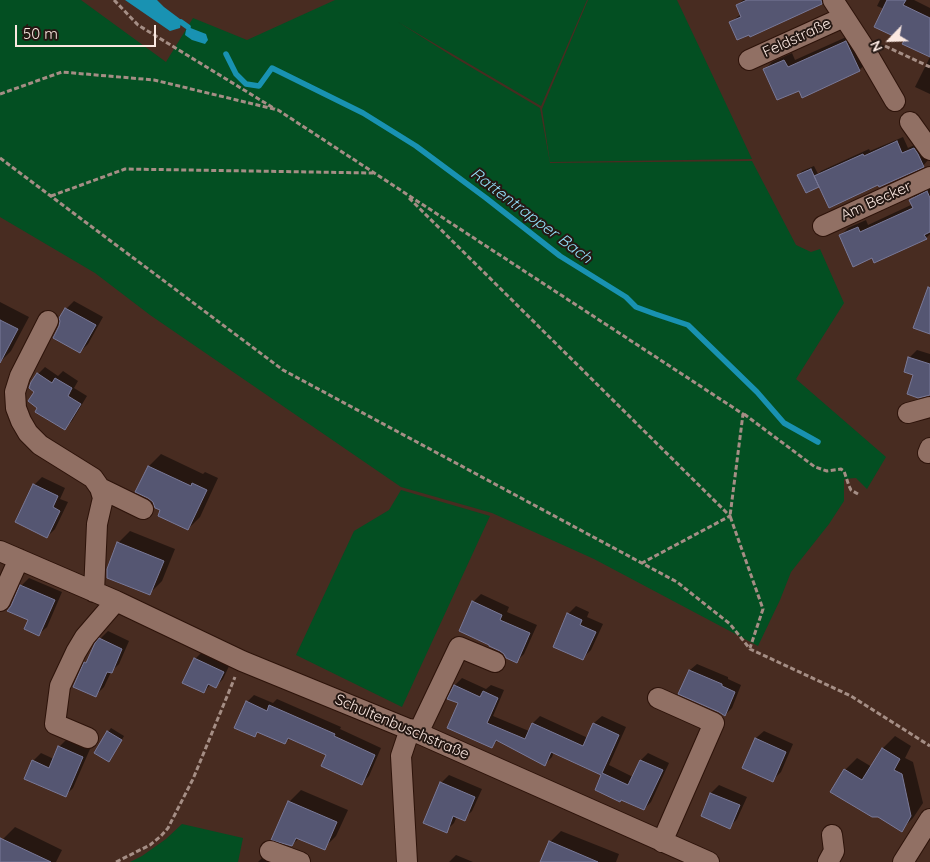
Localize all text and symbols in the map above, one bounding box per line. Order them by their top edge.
street label: Feldstraße [760,14,834,62]
scale bar [18,15,159,47]
north arrow [865,15,915,65]
text: 50 m [23,24,58,43]
text: N [866,38,887,54]
water label: Rattentrapper Bach [466,164,596,268]
street label: Am Becker [838,177,914,225]
street label: Schultenbuschstraße [332,691,472,763]

